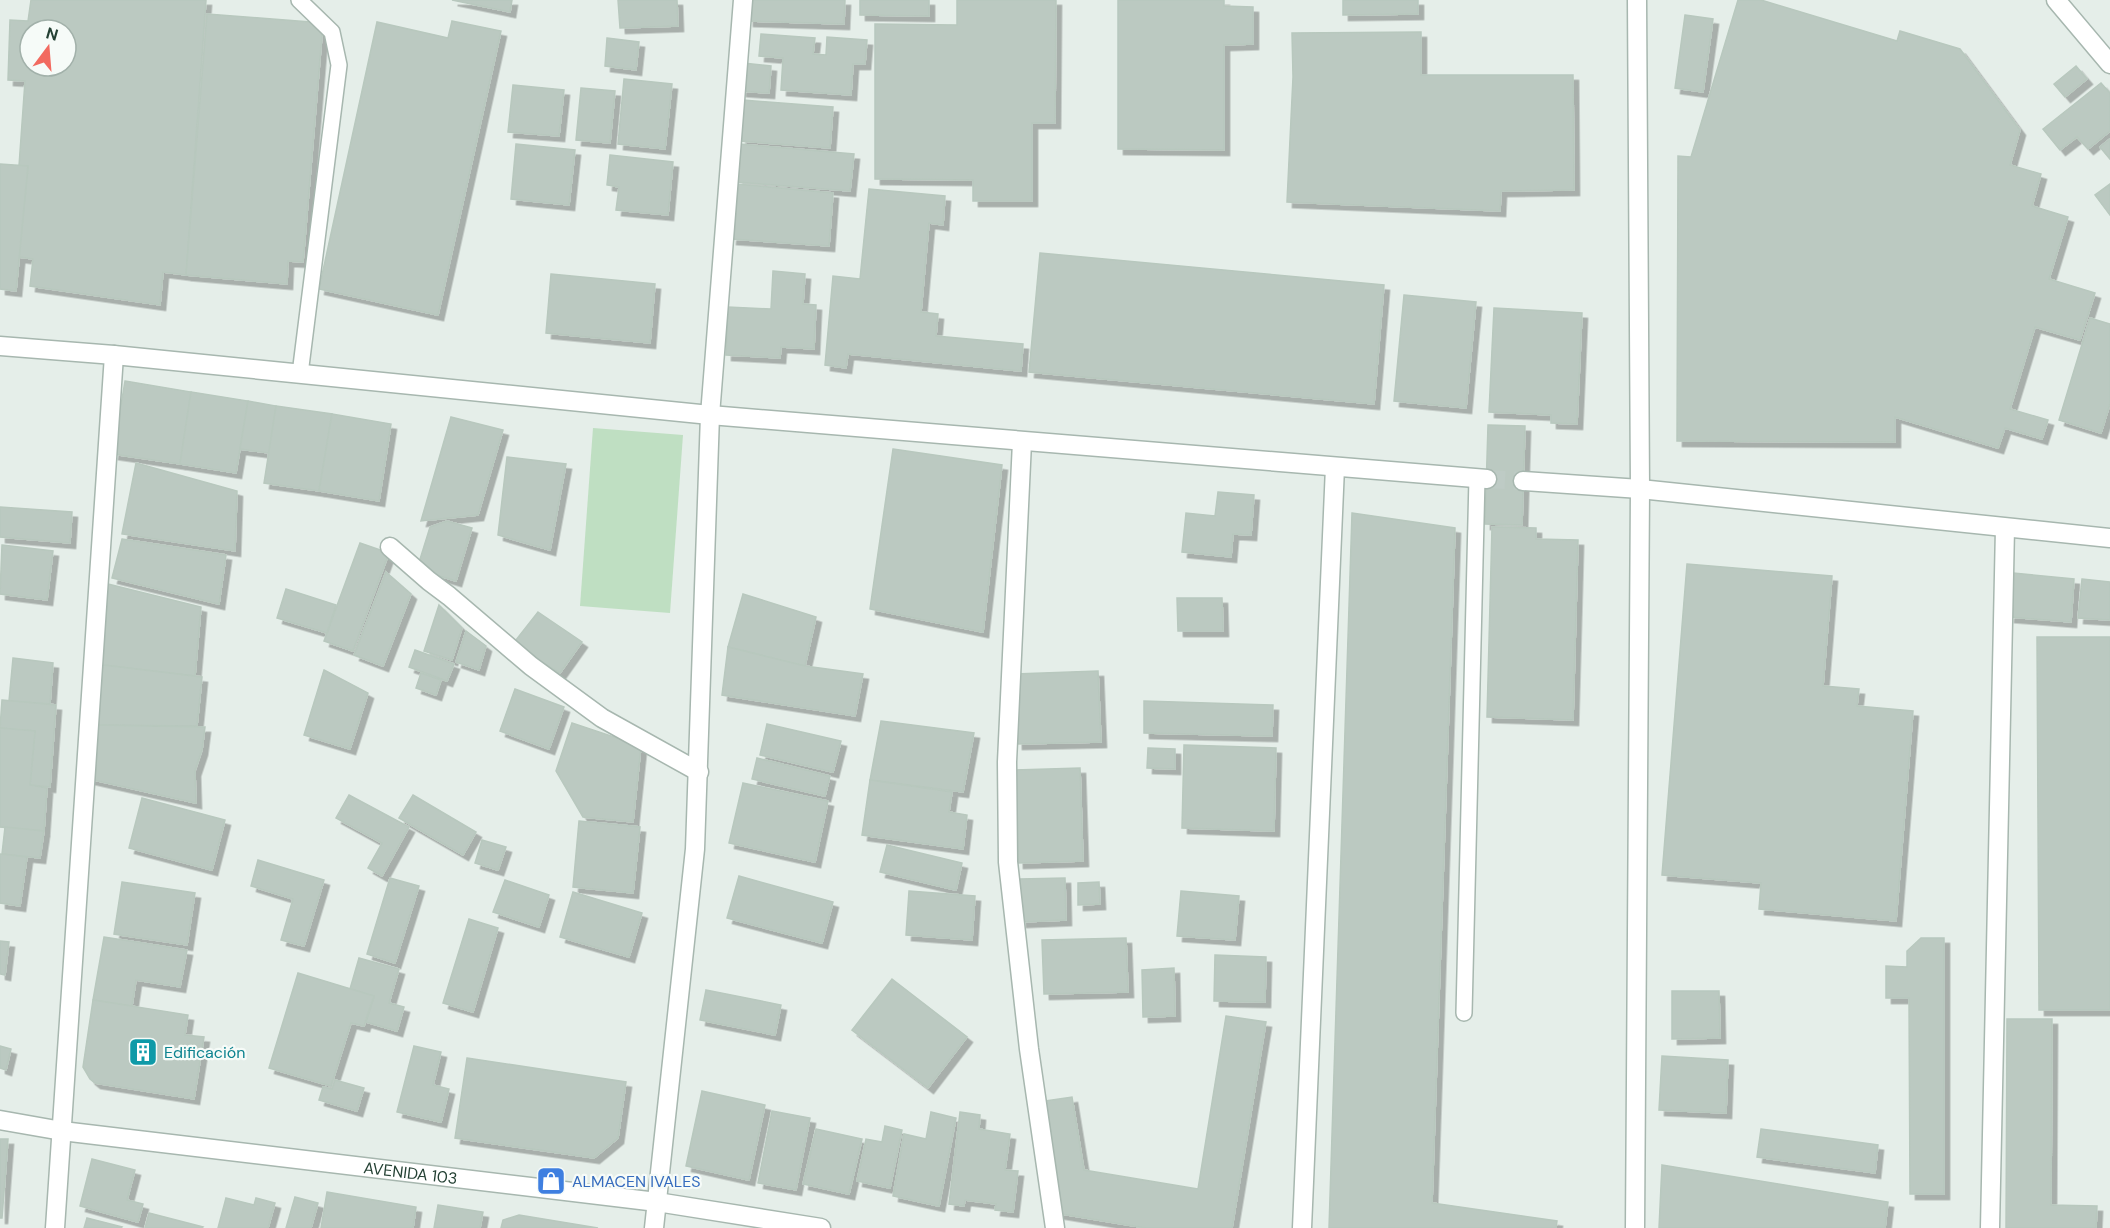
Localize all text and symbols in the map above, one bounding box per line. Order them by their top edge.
north arrow [18,18,78,78]
text: N [43,22,61,46]
building icon: Edificación [127,1036,159,1068]
place label: Edificación [164,1042,245,1063]
street label: AVENIDA 103 [363,1157,459,1189]
shop icon: ALMACEN IVALES [535,1165,567,1197]
place label: ALMACEN IVALES [572,1171,701,1192]

